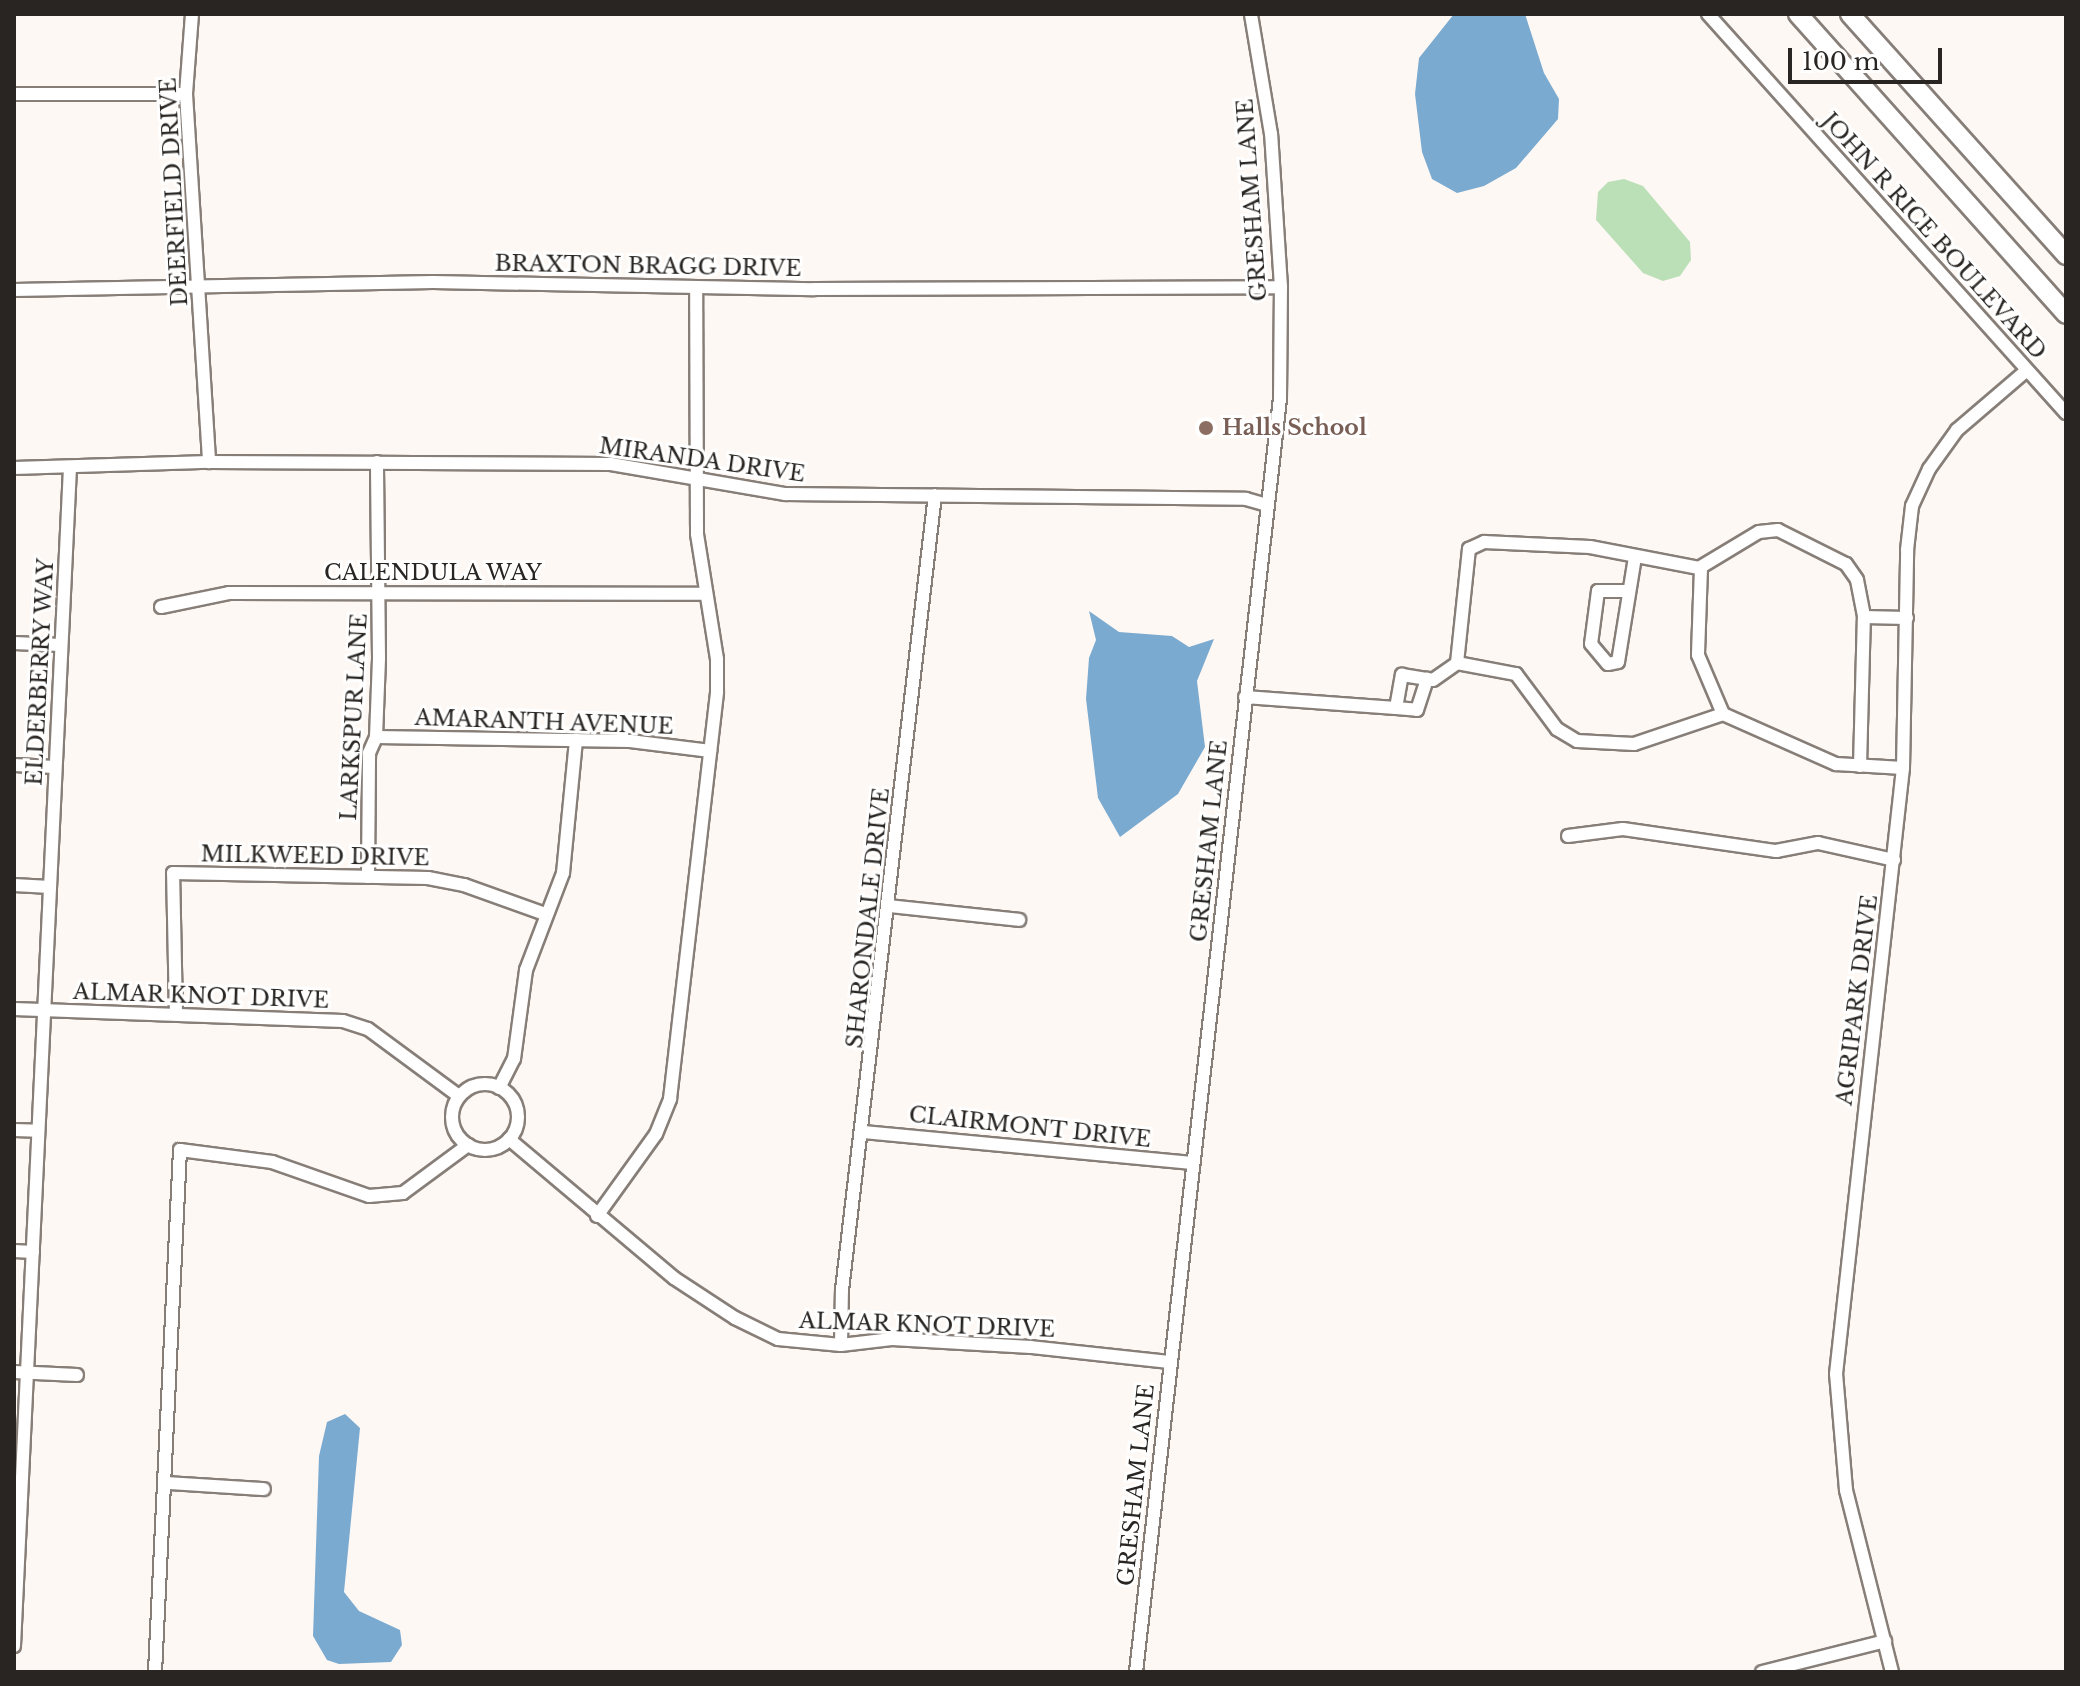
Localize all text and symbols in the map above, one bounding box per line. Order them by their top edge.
scale bar [1792,32,1946,82]
text: 100 m [1802,47,1880,76]
street label: DEERFIELD DRIVE [155,77,193,307]
street label: GRESHAM LANE [1232,98,1272,302]
street label: JOHN R RICE BOULEVARD [1816,107,2052,365]
street label: BRAXTON BRAGG DRIVE [494,250,802,282]
place label: Halls School [1222,415,1367,441]
marker: Halls School [1197,419,1215,437]
street label: MIRANDA DRIVE [597,432,807,488]
street label: ELDERBERRY WAY [21,557,59,787]
street label: CALENDULA WAY [323,560,543,586]
street label: LARKSPUR LANE [335,612,373,822]
street label: AMARANTH AVENUE [414,704,674,740]
street label: GRESHAM LANE [1185,739,1233,943]
street label: SHARONDALE DRIVE [841,786,895,1050]
street label: MILKWEED DRIVE [200,841,430,871]
street label: AGRIPARK DRIVE [1831,893,1883,1107]
street label: ALMAR KNOT DRIVE [72,978,330,1014]
street label: CLAIRMONT DRIVE [907,1101,1153,1153]
street label: ALMAR KNOT DRIVE [798,1307,1056,1343]
street label: GRESHAM LANE [1112,1383,1160,1587]

